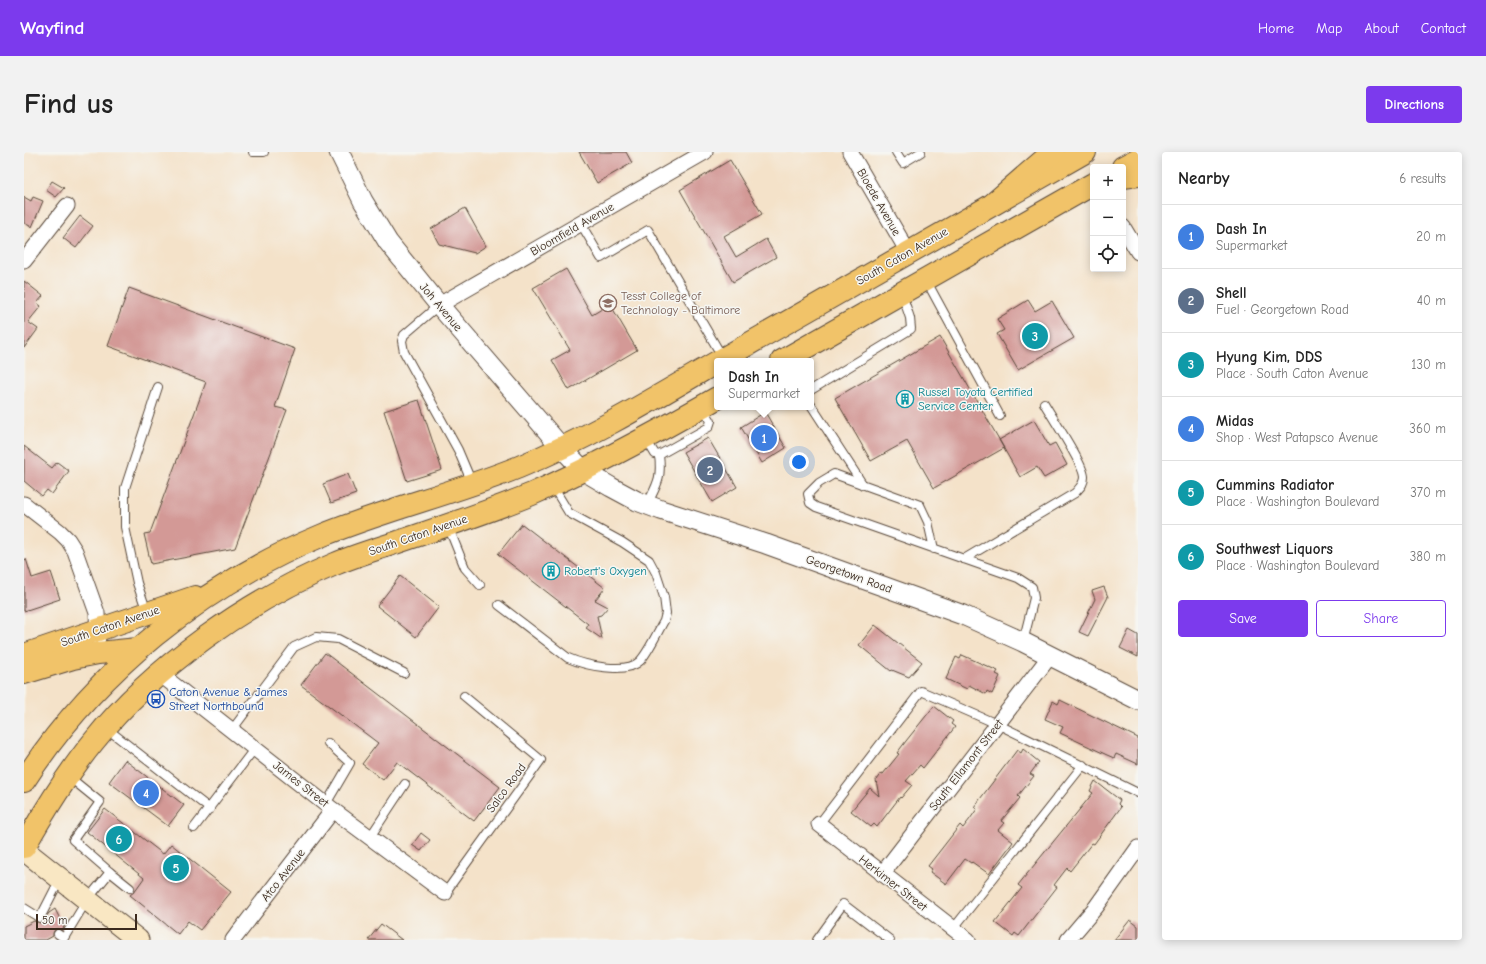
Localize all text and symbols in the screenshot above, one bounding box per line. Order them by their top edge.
text: Wayfind [20,17,84,39]
text: Home [1258,20,1294,37]
text: Map [1316,20,1342,37]
text: About [1364,20,1399,37]
text: Contact [1421,20,1466,37]
button: Directions [1366,86,1462,123]
text: Find us [24,88,113,120]
map controls [1090,164,1126,272]
button: + [1090,164,1126,200]
street label: Bloede Avenue [854,166,904,238]
text: Nearby [1178,169,1229,188]
text: 6 results [1399,171,1446,186]
street label: Bloomfield Avenue [528,199,616,259]
button: − [1090,200,1126,236]
text: Dash In [1216,220,1267,238]
street label: South Caton Avenue [854,224,950,288]
text: 1 [1188,229,1194,244]
text: 20 m [1416,229,1446,244]
button: locate [1090,236,1126,272]
text: Supermarket [1216,238,1287,253]
street label: Joh Avenue [417,280,465,334]
text: Shell [1216,284,1247,302]
place label: Tesst College of Technology - Baltimore [621,289,740,317]
school or university icon: Tesst College of Technology - Baltimore [598,293,618,313]
text: 2 [1188,293,1194,308]
text: 40 m [1417,293,1446,308]
text: Fuel · Georgetown Road [1216,302,1349,317]
pin: 3 [1022,321,1048,351]
text: Hyung Kim, DDS [1216,348,1322,366]
text: 3 [1188,357,1194,372]
text: 130 m [1411,357,1446,372]
popup [714,358,814,410]
text: Place · South Caton Avenue [1216,366,1368,381]
text: Dash In [728,368,779,386]
place label: Russel Toyota Certified Service Center [918,385,1033,413]
text: Supermarket [728,386,800,401]
building icon: Russel Toyota Certified Service Center [895,389,915,409]
text: Midas [1216,412,1254,430]
text: 4 [1188,421,1194,436]
text: 360 m [1409,421,1446,436]
pin: 1 [751,423,777,453]
text: Shop · West Patapsco Avenue [1216,430,1378,445]
your location [789,452,809,472]
pin: 2 [697,455,723,485]
text: Cummins Radiator [1216,476,1334,494]
text: 5 [1188,485,1194,500]
text: 370 m [1410,485,1446,500]
text: Place · Washington Boulevard [1216,494,1379,509]
street label: South Caton Avenue [367,512,469,558]
text: Southwest Liquors [1216,540,1333,558]
text: 6 [1188,549,1194,564]
text: 380 m [1410,549,1446,564]
street label: Georgetown Road [804,552,894,596]
text: Place · Washington Boulevard [1216,558,1379,573]
building icon: Robert's Oxygen [541,561,561,581]
place label: Robert's Oxygen [564,564,647,578]
button: Save [1178,600,1308,637]
button: Share [1316,600,1446,637]
street label: South Caton Avenue [59,603,161,649]
place label: Caton Avenue & James Street Northbound [169,685,288,713]
bus stop icon: Caton Avenue & James Street Northbound [146,689,166,709]
street label: South Ellamont Street [926,716,1006,813]
street label: James Street [270,758,332,810]
street label: Salco Road [483,761,529,815]
pin: 4 [133,778,159,808]
pin: 6 [106,824,132,854]
street label: Atco Avenue [258,846,308,904]
street label: Herkimer Street [856,852,930,914]
pin: 5 [163,853,189,883]
scale bar [36,912,137,931]
text: 50 m [42,914,67,927]

